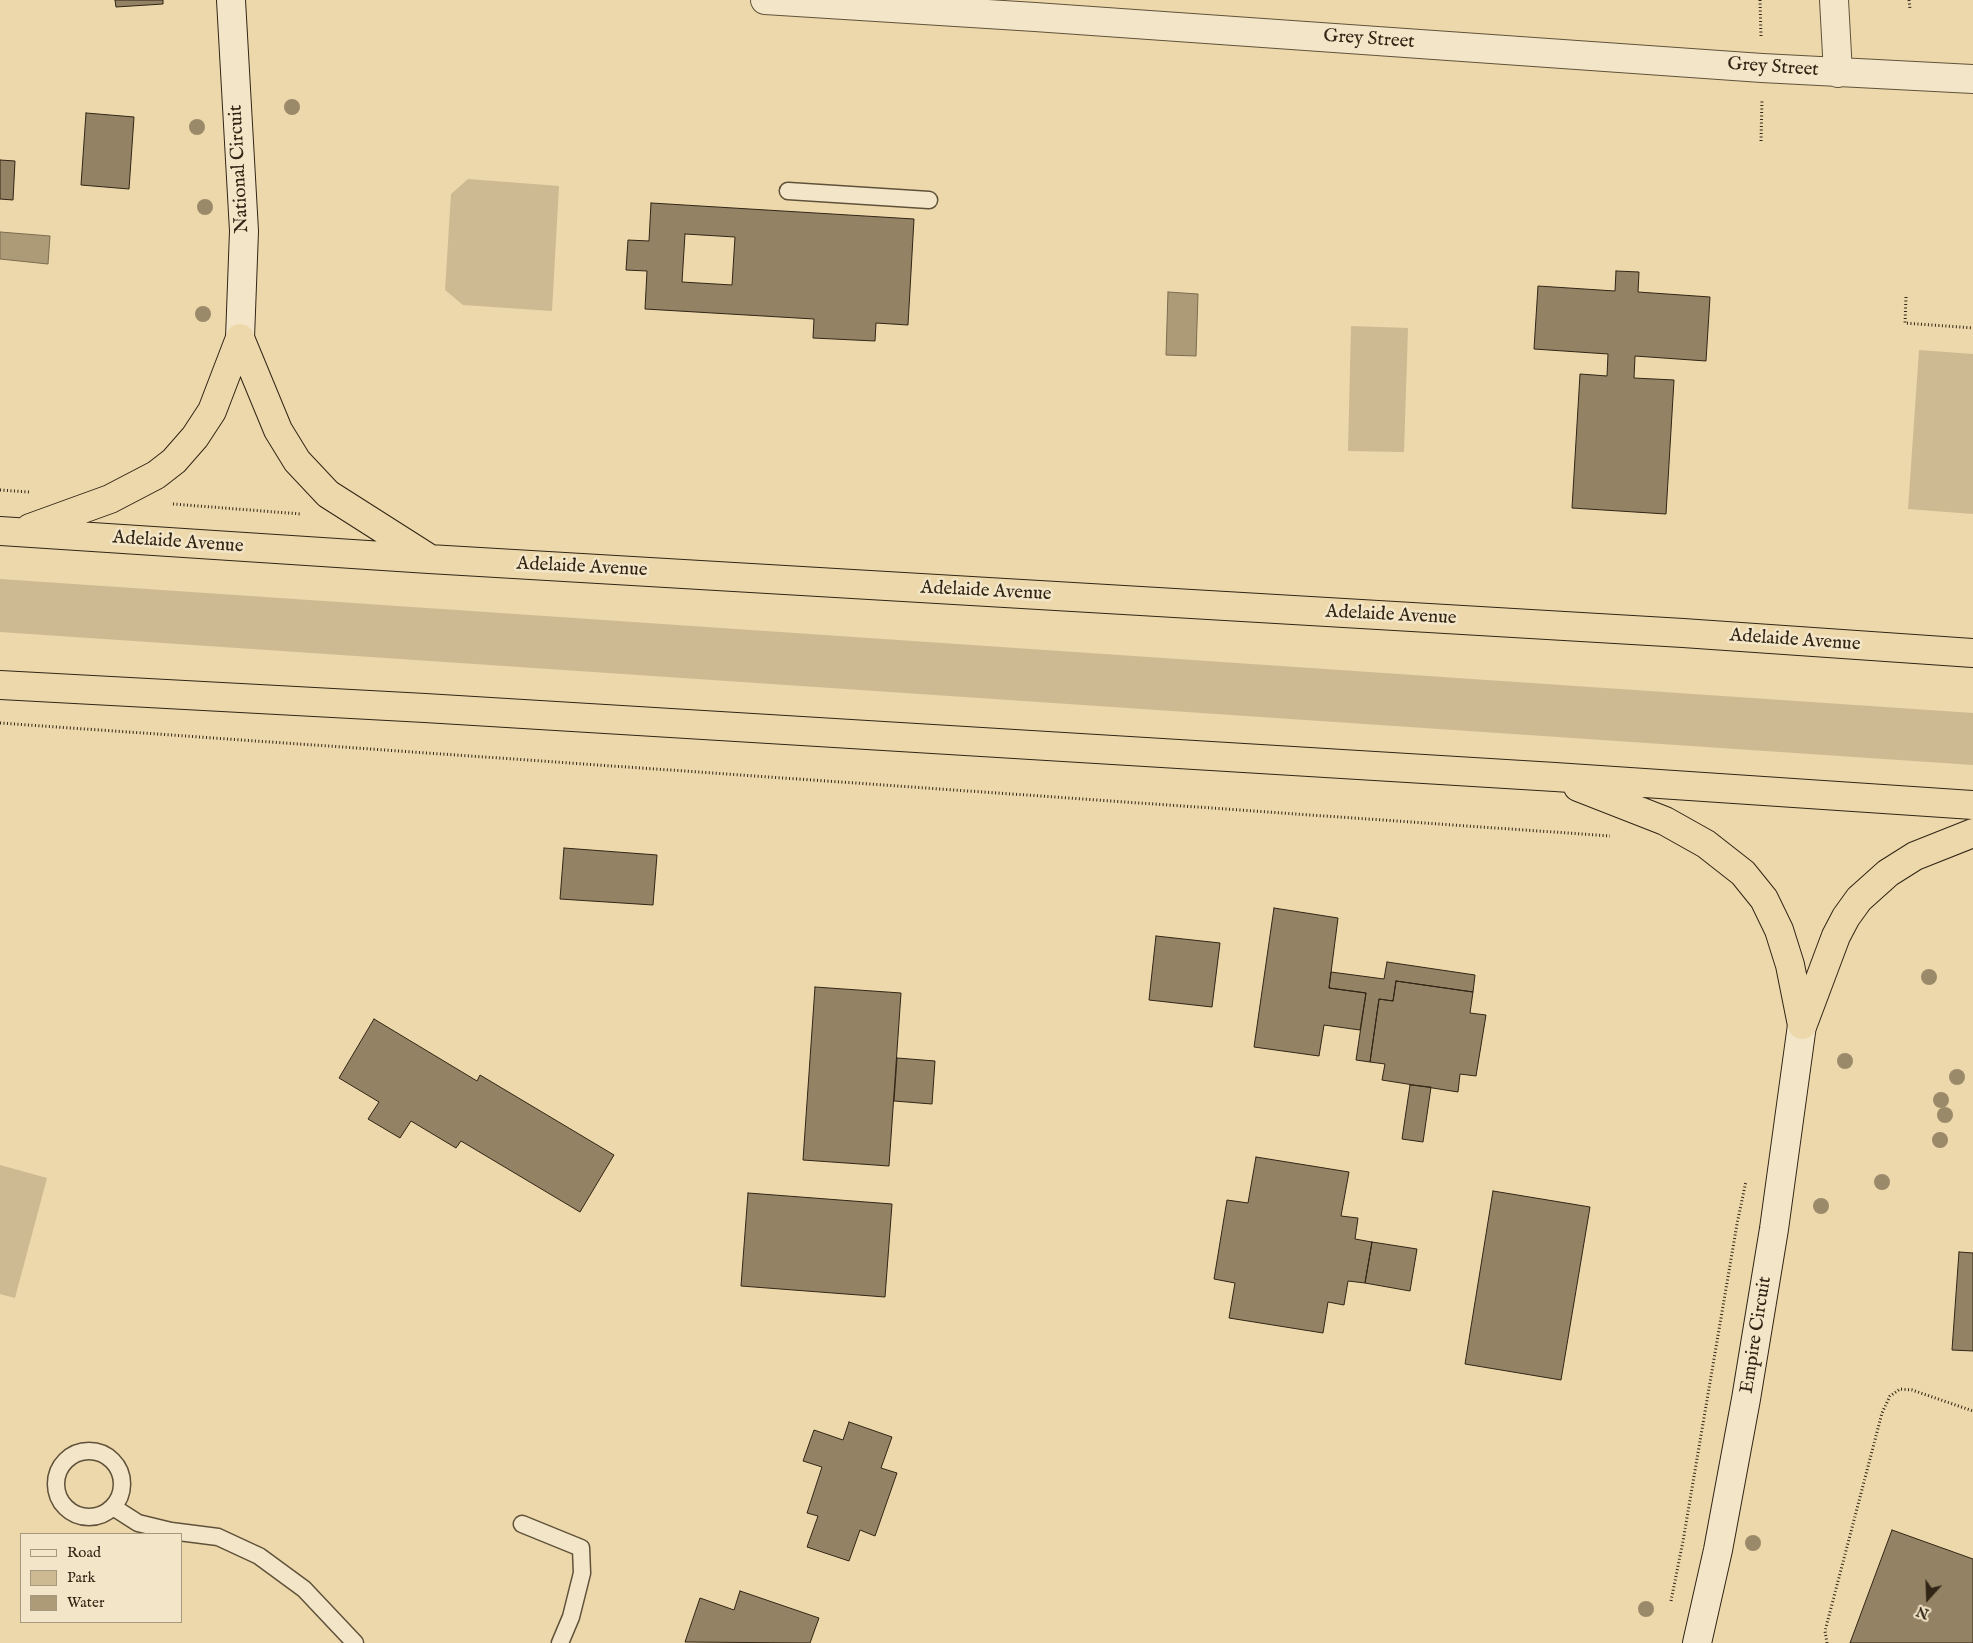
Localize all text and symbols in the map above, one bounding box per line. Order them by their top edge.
street label: Grey Street [1323,25,1415,55]
street label: Grey Street [1727,53,1819,83]
street label: National Circuit [225,104,255,234]
street label: Adelaide Avenue [112,527,244,559]
street label: Adelaide Avenue [516,553,648,583]
street label: Adelaide Avenue [920,577,1052,607]
street label: Adelaide Avenue [1325,601,1457,631]
street label: Adelaide Avenue [1729,625,1861,657]
street label: Empire Circuit [1737,1275,1777,1395]
legend [20,1533,182,1623]
text: Road [67,1543,101,1562]
text: Park [67,1568,96,1587]
north arrow [1903,1573,1953,1623]
text: Water [67,1593,104,1612]
text: N [1914,1602,1932,1623]

